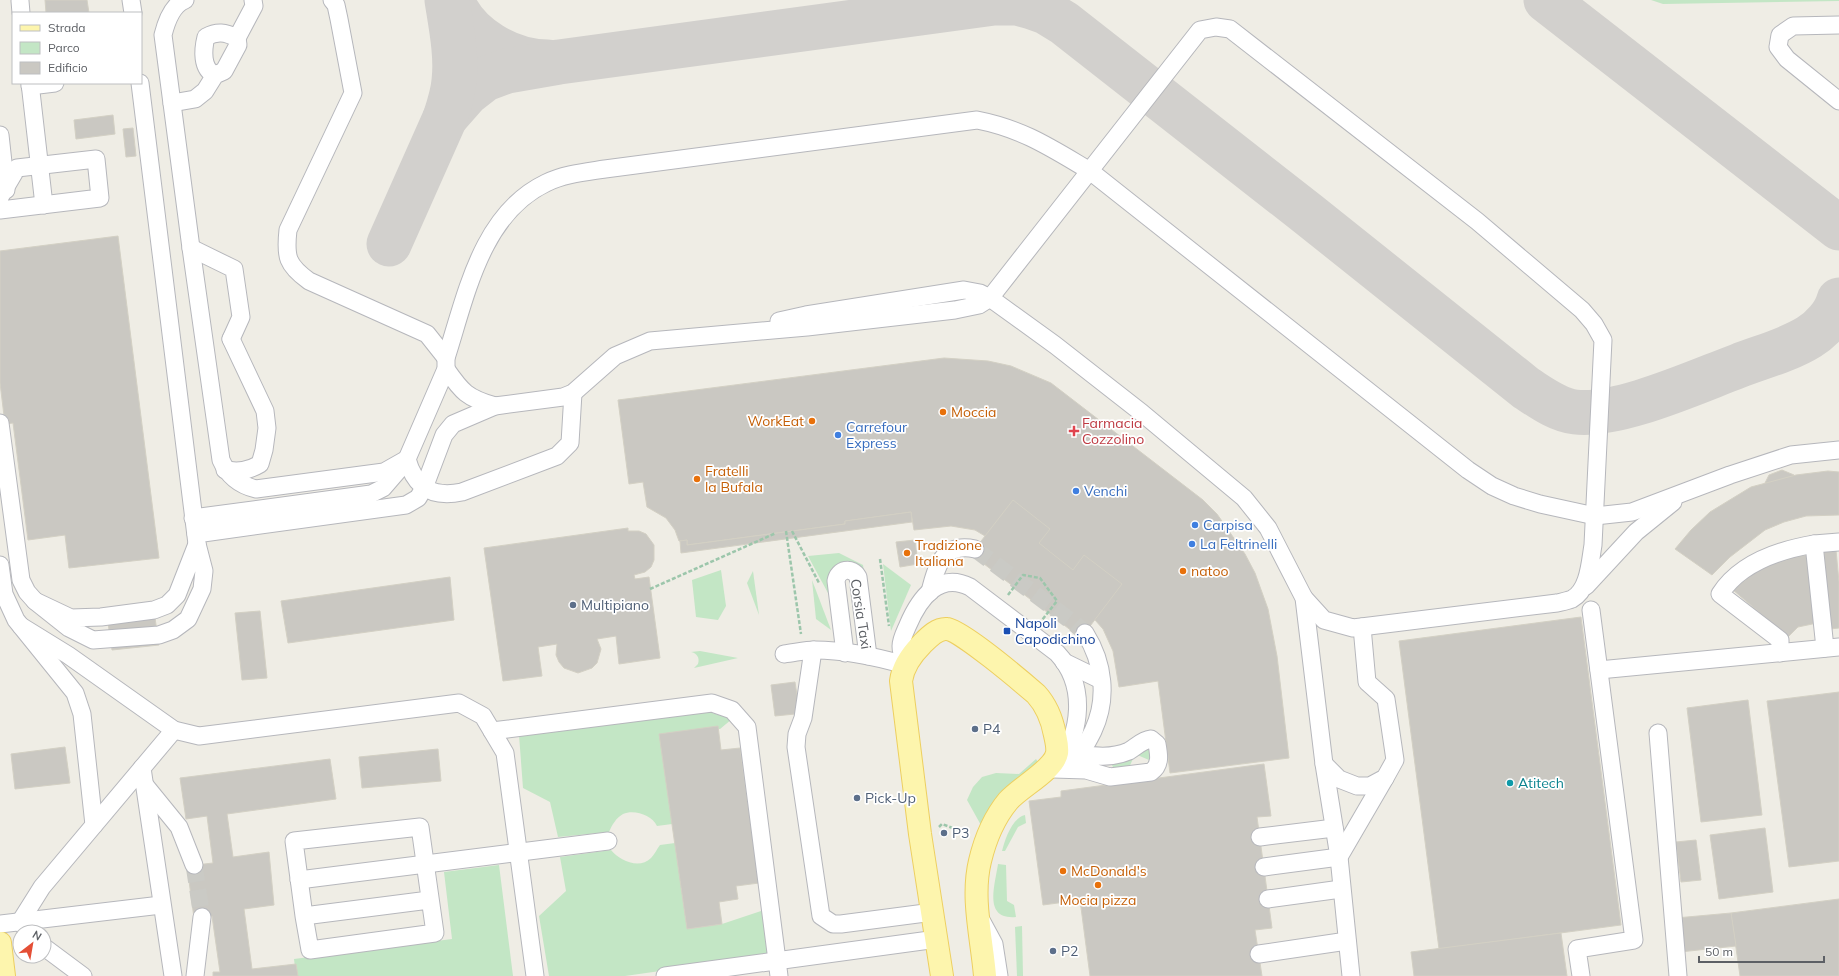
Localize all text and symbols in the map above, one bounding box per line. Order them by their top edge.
legend [12,12,142,84]
text: Strada [48,20,86,35]
text: Parco [48,40,80,55]
text: Edificio [48,60,88,75]
place label: Moccia [951,403,996,421]
marker: Moccia [938,407,948,417]
place label: WorkEat [748,412,804,430]
place label: Farmacia Cozzolino [1082,414,1144,448]
marker: WorkEat [807,416,817,426]
place label: Carrefour Express [846,418,908,452]
marker: Farmacia Cozzolino [1069,426,1079,436]
marker: Carrefour Express [833,430,843,440]
place label: Fratelli la Bufala [705,462,763,496]
marker: Fratelli la Bufala [692,474,702,484]
place label: Venchi [1084,482,1127,500]
marker: Venchi [1071,486,1081,496]
place label: Carpisa [1203,516,1253,534]
marker: Carpisa [1190,520,1200,530]
place label: La Feltrinelli [1200,535,1277,553]
place label: Tradizione Italiana [915,536,982,570]
marker: La Feltrinelli [1187,539,1197,549]
marker: Tradizione Italiana [902,548,912,558]
place label: natoo [1191,562,1228,580]
marker: natoo [1178,566,1188,576]
street label: Corsia Taxi [847,578,875,650]
place label: Multipiano [581,596,649,614]
marker: Multipiano [568,600,578,610]
place label: Napoli Capodichino [1015,614,1096,648]
marker: Napoli Capodichino [1002,626,1012,636]
place label: P4 [983,720,1001,738]
marker: P4 [970,724,980,734]
place label: Atitech [1518,774,1564,792]
marker: Atitech [1505,778,1515,788]
place label: Pick-Up [865,789,916,807]
marker: Pick-Up [852,793,862,803]
place label: P3 [952,824,970,842]
marker: P3 [939,828,949,838]
place label: McDonald's [1071,862,1147,880]
marker: McDonald's [1058,866,1068,876]
marker: Mocia pizza [1093,880,1103,890]
place label: Mocia pizza [1060,891,1136,909]
north arrow [12,924,52,964]
text: N [30,927,44,944]
scale bar [1699,938,1824,964]
place label: P2 [1061,942,1079,960]
text: 50 m [1705,944,1733,959]
marker: P2 [1048,946,1058,956]

